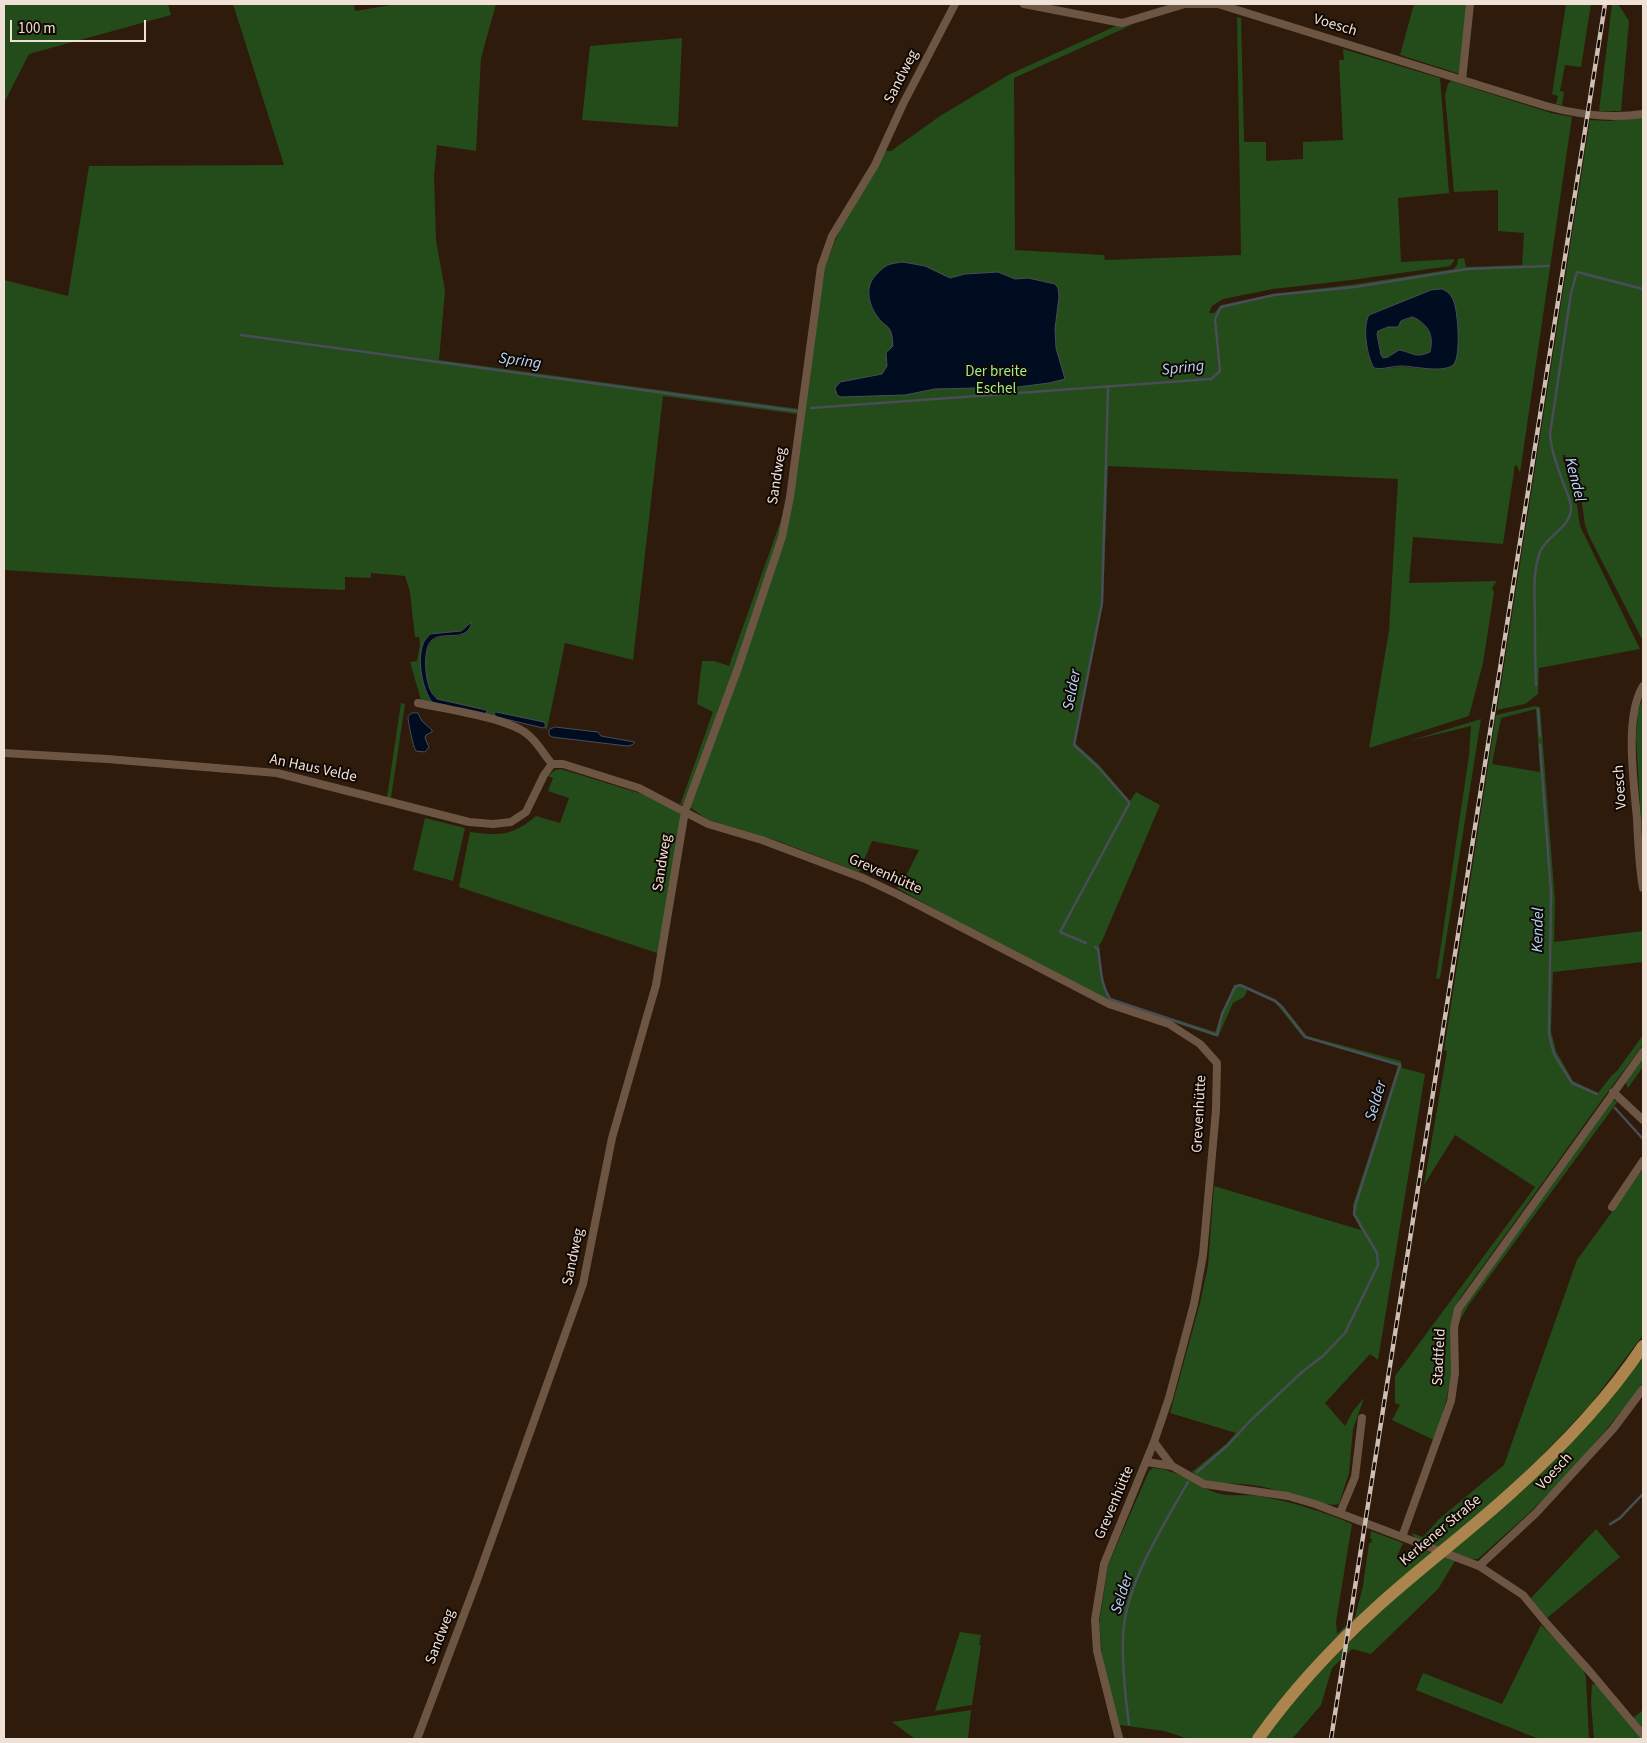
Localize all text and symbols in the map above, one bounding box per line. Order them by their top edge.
scale bar [12,10,149,42]
street label: Voesch [1311,11,1359,41]
text: 100 m [18,18,56,39]
street label: Sandweg [881,47,923,107]
water label: Spring [497,350,543,374]
water label: Spring [1161,357,1205,381]
park label: Der breite Eschel [965,364,1027,399]
street label: Sandweg [765,446,791,506]
water label: Kendel [1559,456,1589,504]
water label: Selder [1060,668,1086,712]
street label: An Haus Velde [268,751,358,787]
street label: Voesch [1610,764,1632,810]
street label: Sandweg [650,833,676,893]
street label: Grevenhütte [846,851,924,899]
water label: Kendel [1529,907,1549,953]
street label: Grevenhütte [1189,1075,1211,1153]
water label: Selder [1362,1078,1392,1124]
street label: Sandweg [559,1227,589,1287]
street label: Stadtfeld [1430,1328,1450,1386]
street label: Voesch [1533,1450,1577,1494]
street label: Grevenhütte [1092,1464,1138,1542]
street label: Kerkener Straße [1397,1492,1485,1570]
water label: Selder [1107,1571,1139,1617]
street label: Sandweg [422,1607,460,1667]

